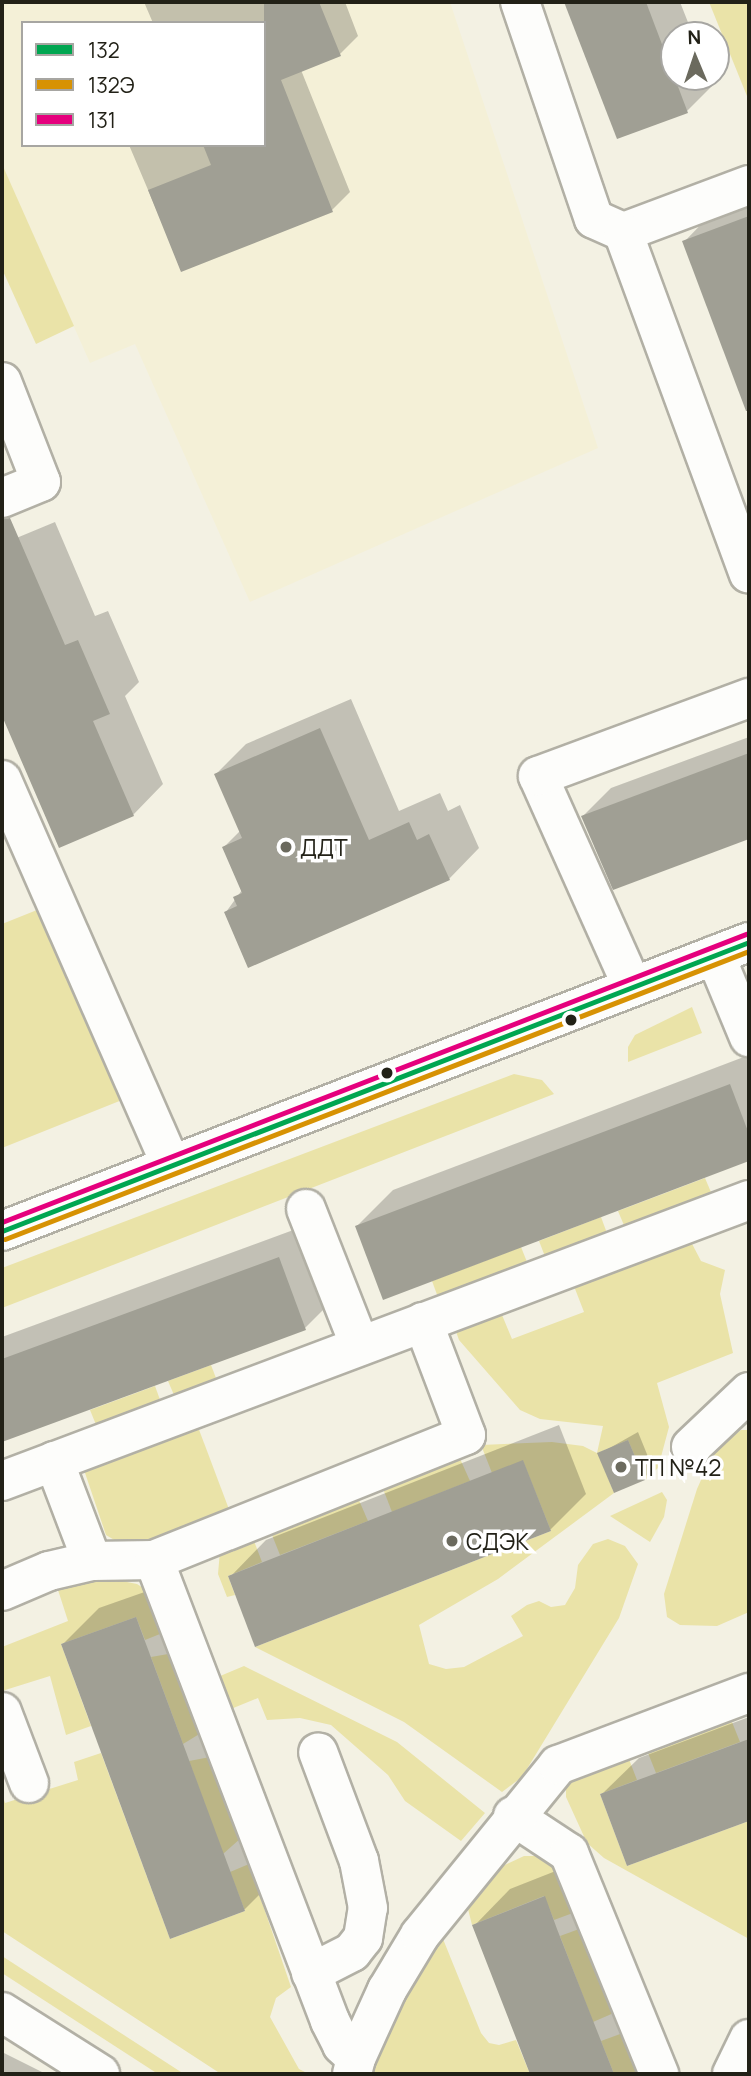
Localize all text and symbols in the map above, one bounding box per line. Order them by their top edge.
legend [21,21,266,147]
north arrow [660,21,730,91]
text: N [687,24,702,50]
text: 132 [88,36,120,64]
text: 132Э [88,71,135,99]
text: 131 [88,106,116,134]
place label: ДДТ [300,833,348,861]
marker: ДДТ [278,839,294,855]
unlabelled marker [564,1013,578,1027]
unlabelled marker [380,1066,394,1080]
place label: ТП №42 [635,1453,721,1481]
marker: ТП №42 [613,1459,629,1475]
place label: СДЭК [466,1527,529,1555]
marker: СДЭК [444,1533,460,1549]

